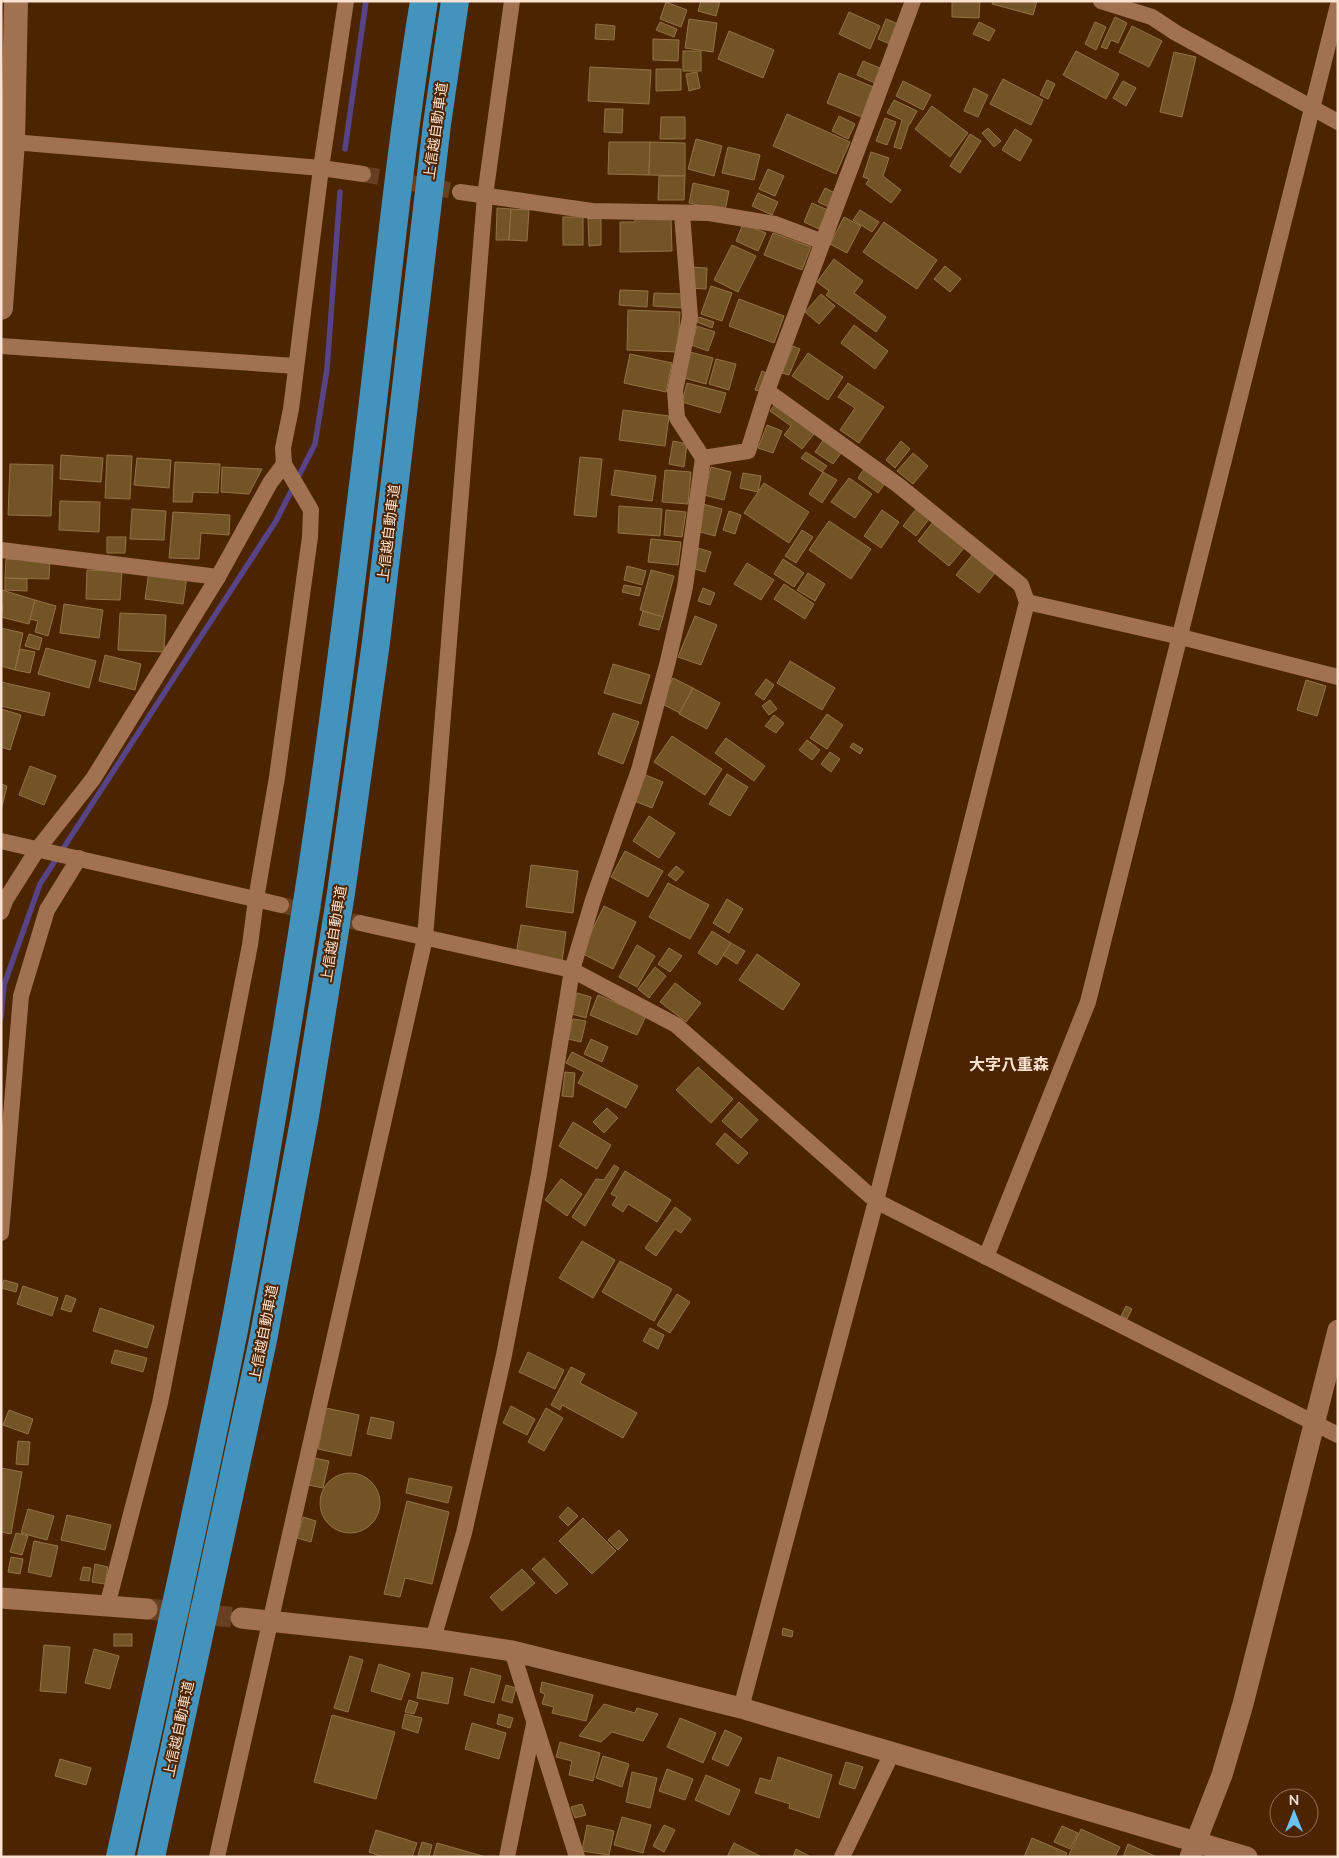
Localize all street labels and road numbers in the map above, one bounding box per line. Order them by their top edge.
street label: 上信越自動車道 [420,81,452,181]
street label: 上信越自動車道 [374,483,404,583]
street label: 上信越自動車道 [317,884,351,984]
street label: 上信越自動車道 [245,1283,283,1383]
street label: 上信越自動車道 [160,1679,198,1779]

